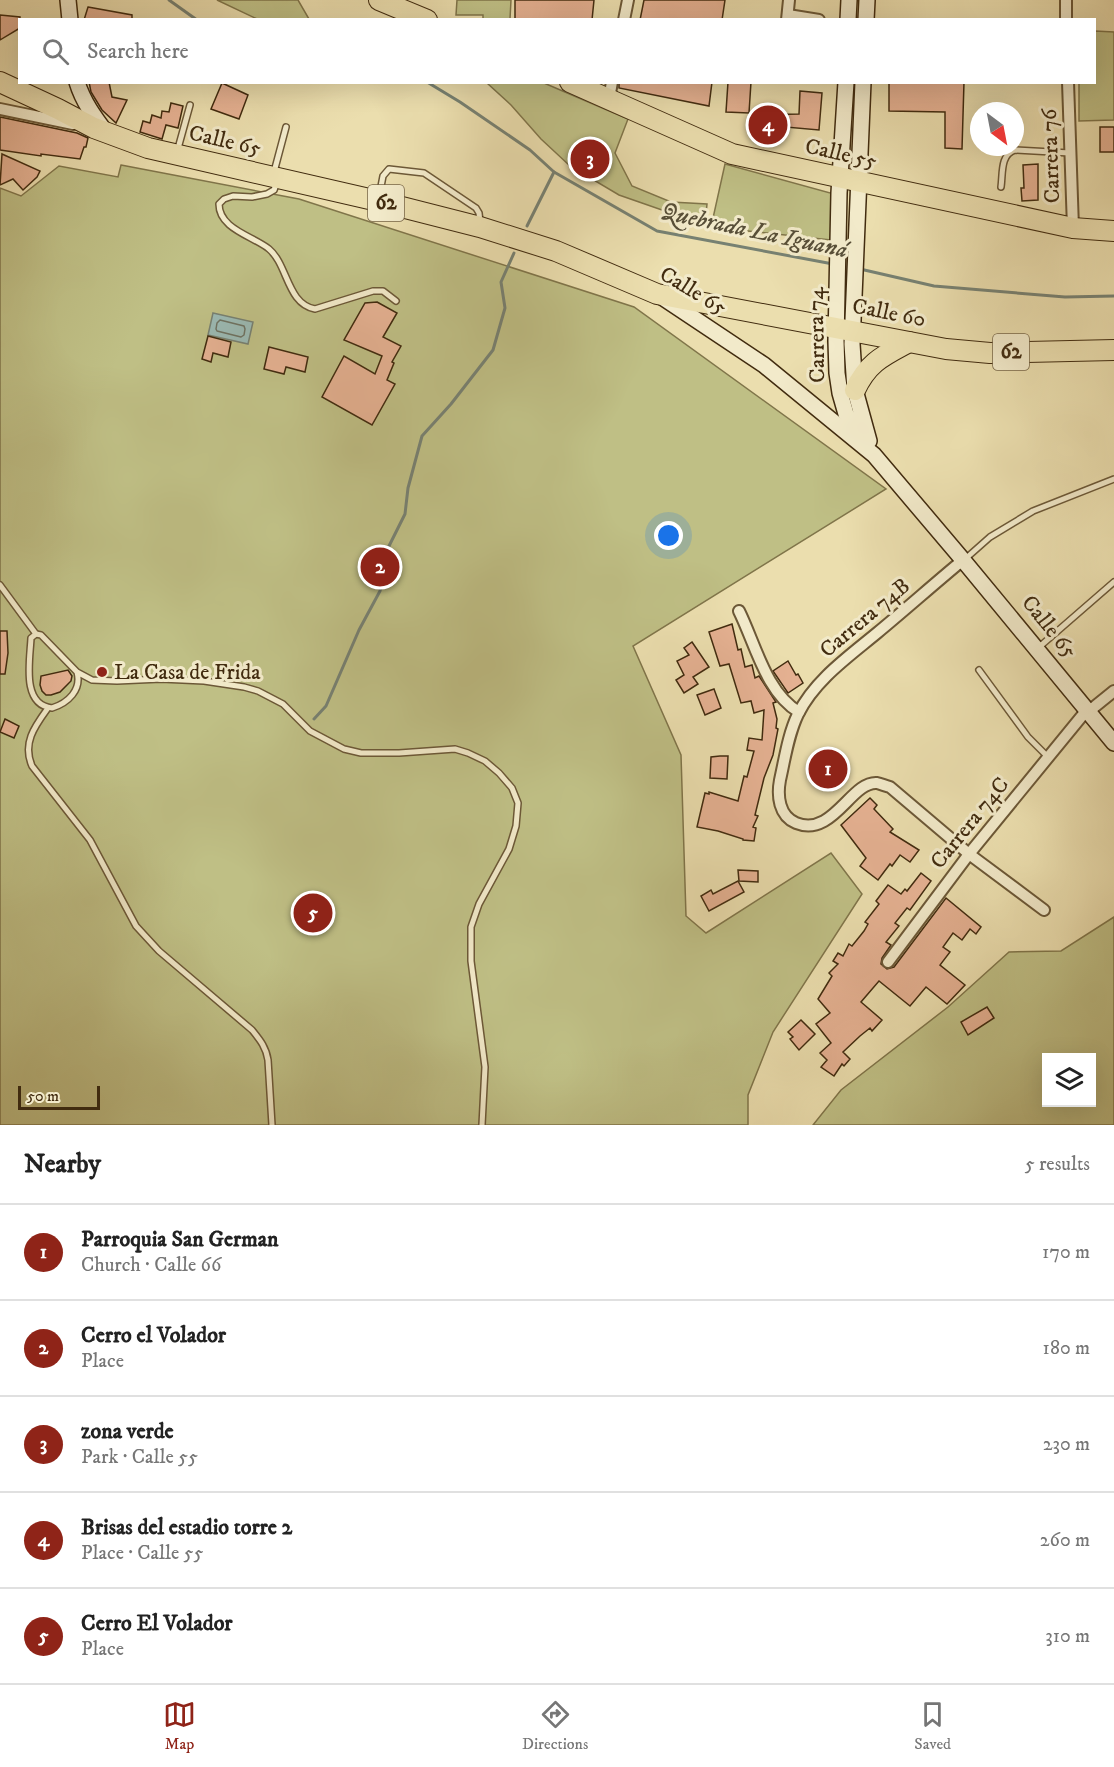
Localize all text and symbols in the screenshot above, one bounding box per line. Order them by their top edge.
search box [18,18,1096,84]
icon: search [39,35,72,68]
text: Search here [87,38,189,65]
pin: 4 [748,102,788,148]
north arrow [970,102,1024,156]
street label: Carrera 76 [1036,107,1066,204]
street label: Calle 65 [186,120,264,162]
street label: Calle 55 [802,133,880,175]
pin: 3 [570,136,610,182]
road number: 62 [368,185,404,221]
water label: Quebrada La Iguaná [658,197,853,266]
street label: Calle 65 [655,261,731,321]
street label: Carrera 74 [803,286,831,383]
street label: Calle 60 [850,293,928,333]
road number: 62 [993,334,1029,370]
your location [654,521,683,550]
pin: 2 [360,544,400,590]
street label: Carrera 74B [814,572,916,664]
street label: Calle 65 [1015,590,1083,664]
place label: La Casa de Frida [114,659,261,686]
marker: La Casa de Frida [95,665,109,679]
pin: 1 [808,746,848,792]
street label: Carrera 74C [925,772,1015,874]
pin: 5 [294,890,332,936]
map controls [1042,1053,1096,1107]
button: layers [1042,1053,1096,1107]
scale bar [18,1083,100,1110]
text: 50 m [27,1086,59,1106]
text: Nearby [24,1148,101,1181]
text: 5 results [1025,1152,1090,1177]
text: Parroquia San German [81,1226,279,1253]
text: 1 [40,1240,47,1265]
text: 170 m [1042,1240,1090,1265]
text: Church · Calle 66 [81,1253,221,1278]
text: Cerro el Volador [81,1322,226,1349]
text: 2 [39,1336,48,1361]
text: 180 m [1043,1336,1090,1361]
text: Place [81,1349,124,1374]
text: zona verde [81,1418,174,1445]
text: 3 [40,1432,47,1457]
text: 230 m [1043,1432,1090,1457]
text: Park · Calle 55 [81,1445,198,1470]
text: Brisas del estadio torre 2 [81,1514,292,1541]
text: 4 [38,1528,49,1553]
text: 260 m [1040,1528,1090,1553]
text: Place · Calle 55 [81,1541,204,1566]
text: Cerro El Volador [81,1610,233,1637]
text: 5 [39,1624,48,1649]
text: 310 m [1045,1624,1090,1649]
text: Place [81,1637,124,1662]
tab: Map [163,1698,196,1754]
tab: Directions [522,1698,588,1754]
tab: Saved [914,1698,951,1754]

